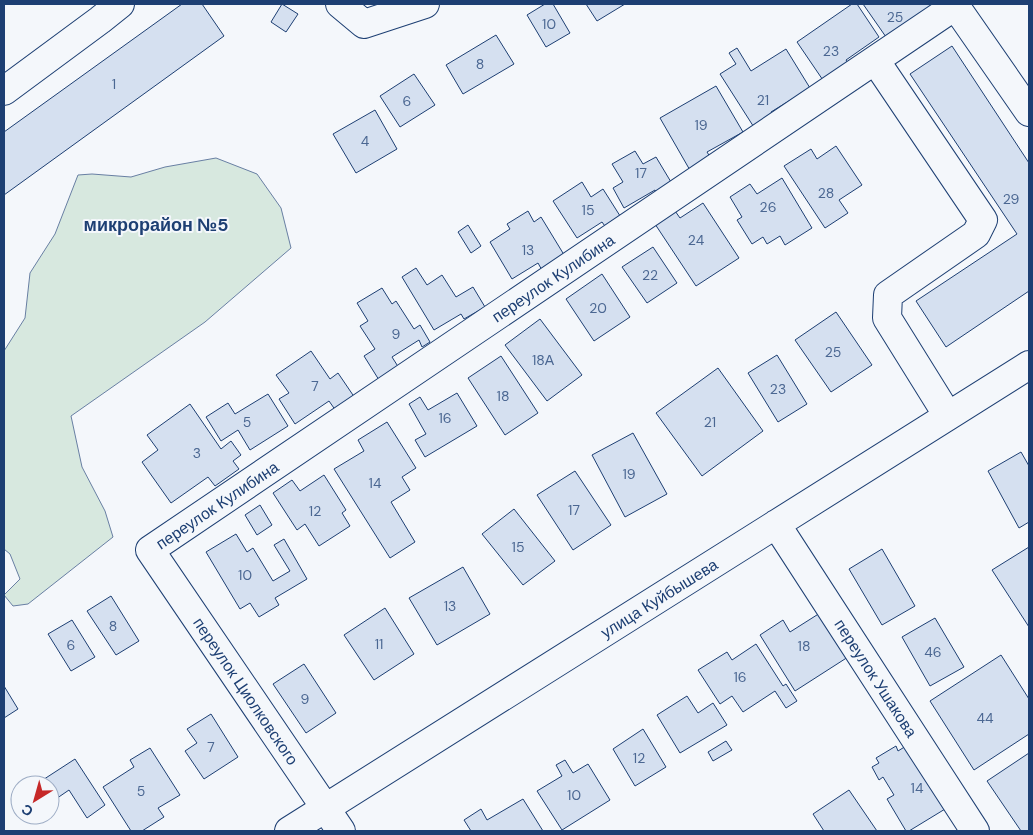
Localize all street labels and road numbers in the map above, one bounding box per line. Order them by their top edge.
street label: переулок Кулибина [488,230,619,327]
street label: переулок Кулибина [152,457,283,554]
street label: улица Куйбышева [597,554,722,643]
street label: переулок Циолковского [188,613,303,769]
street label: переулок Ушакова [829,615,922,742]

